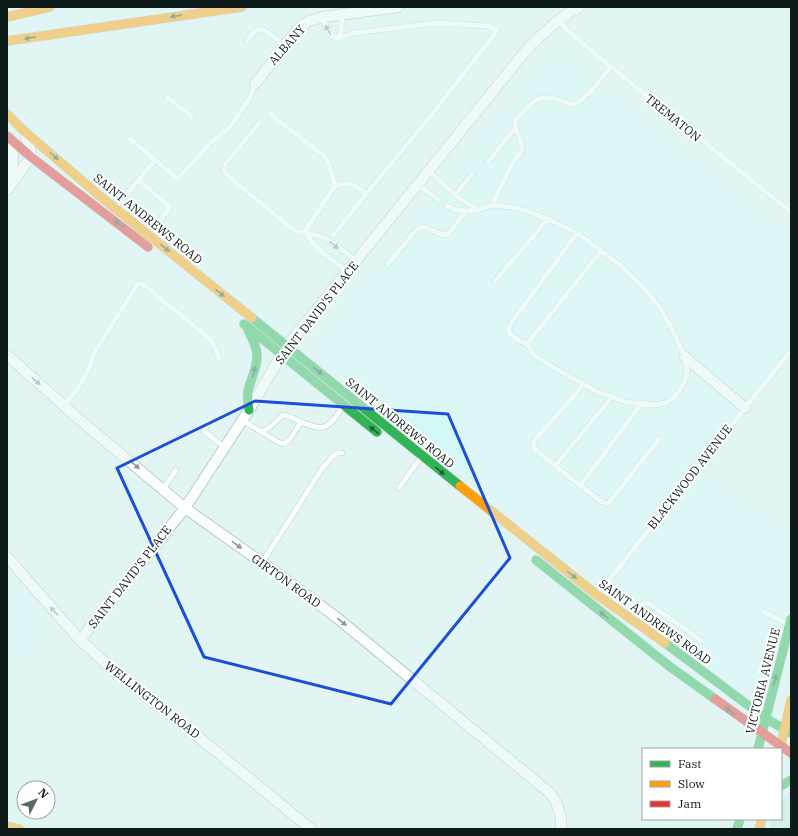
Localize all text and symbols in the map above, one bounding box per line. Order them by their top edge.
one-way arrow [170,13,182,19]
street label: ALBANY [265,21,308,68]
one-way arrow [325,24,332,36]
one-way arrow [24,35,36,41]
street label: TREMATON [642,91,704,145]
one-way arrow [49,151,58,160]
street label: SAINT ANDREWS ROAD [91,170,206,267]
one-way arrow [113,220,124,229]
one-way arrow [328,240,339,249]
one-way arrow [159,244,170,252]
street label: SAINT DAVID'S PLACE [272,258,361,367]
one-way arrow [214,288,225,297]
one-way arrow [251,366,257,378]
one-way arrow [312,367,323,375]
street label: SAINT ANDREWS ROAD [343,374,458,471]
one-way arrow [31,376,41,385]
street label: BLACKWOOD AVENUE [644,421,735,532]
one-way arrow [368,425,379,434]
one-way arrow [129,461,140,470]
one-way arrow [435,466,446,475]
street label: SAINT DAVID'S PLACE [85,522,174,631]
one-way arrow [232,541,243,549]
street label: GIRTON ROAD [249,550,324,611]
one-way arrow [566,571,577,580]
street label: SAINT ANDREWS ROAD [596,576,714,667]
one-way arrow [49,606,59,616]
one-way arrow [599,611,610,620]
one-way arrow [336,618,347,627]
street label: VICTORIA AVENUE [742,626,783,735]
street label: WELLINGTON ROAD [102,658,203,741]
one-way arrow [772,674,778,686]
one-way arrow [725,707,735,715]
legend [642,748,782,820]
text: Fast [678,756,702,771]
text: Slow [678,776,705,791]
north arrow [16,780,56,820]
text: N [35,785,52,801]
text: Jam [678,796,702,811]

